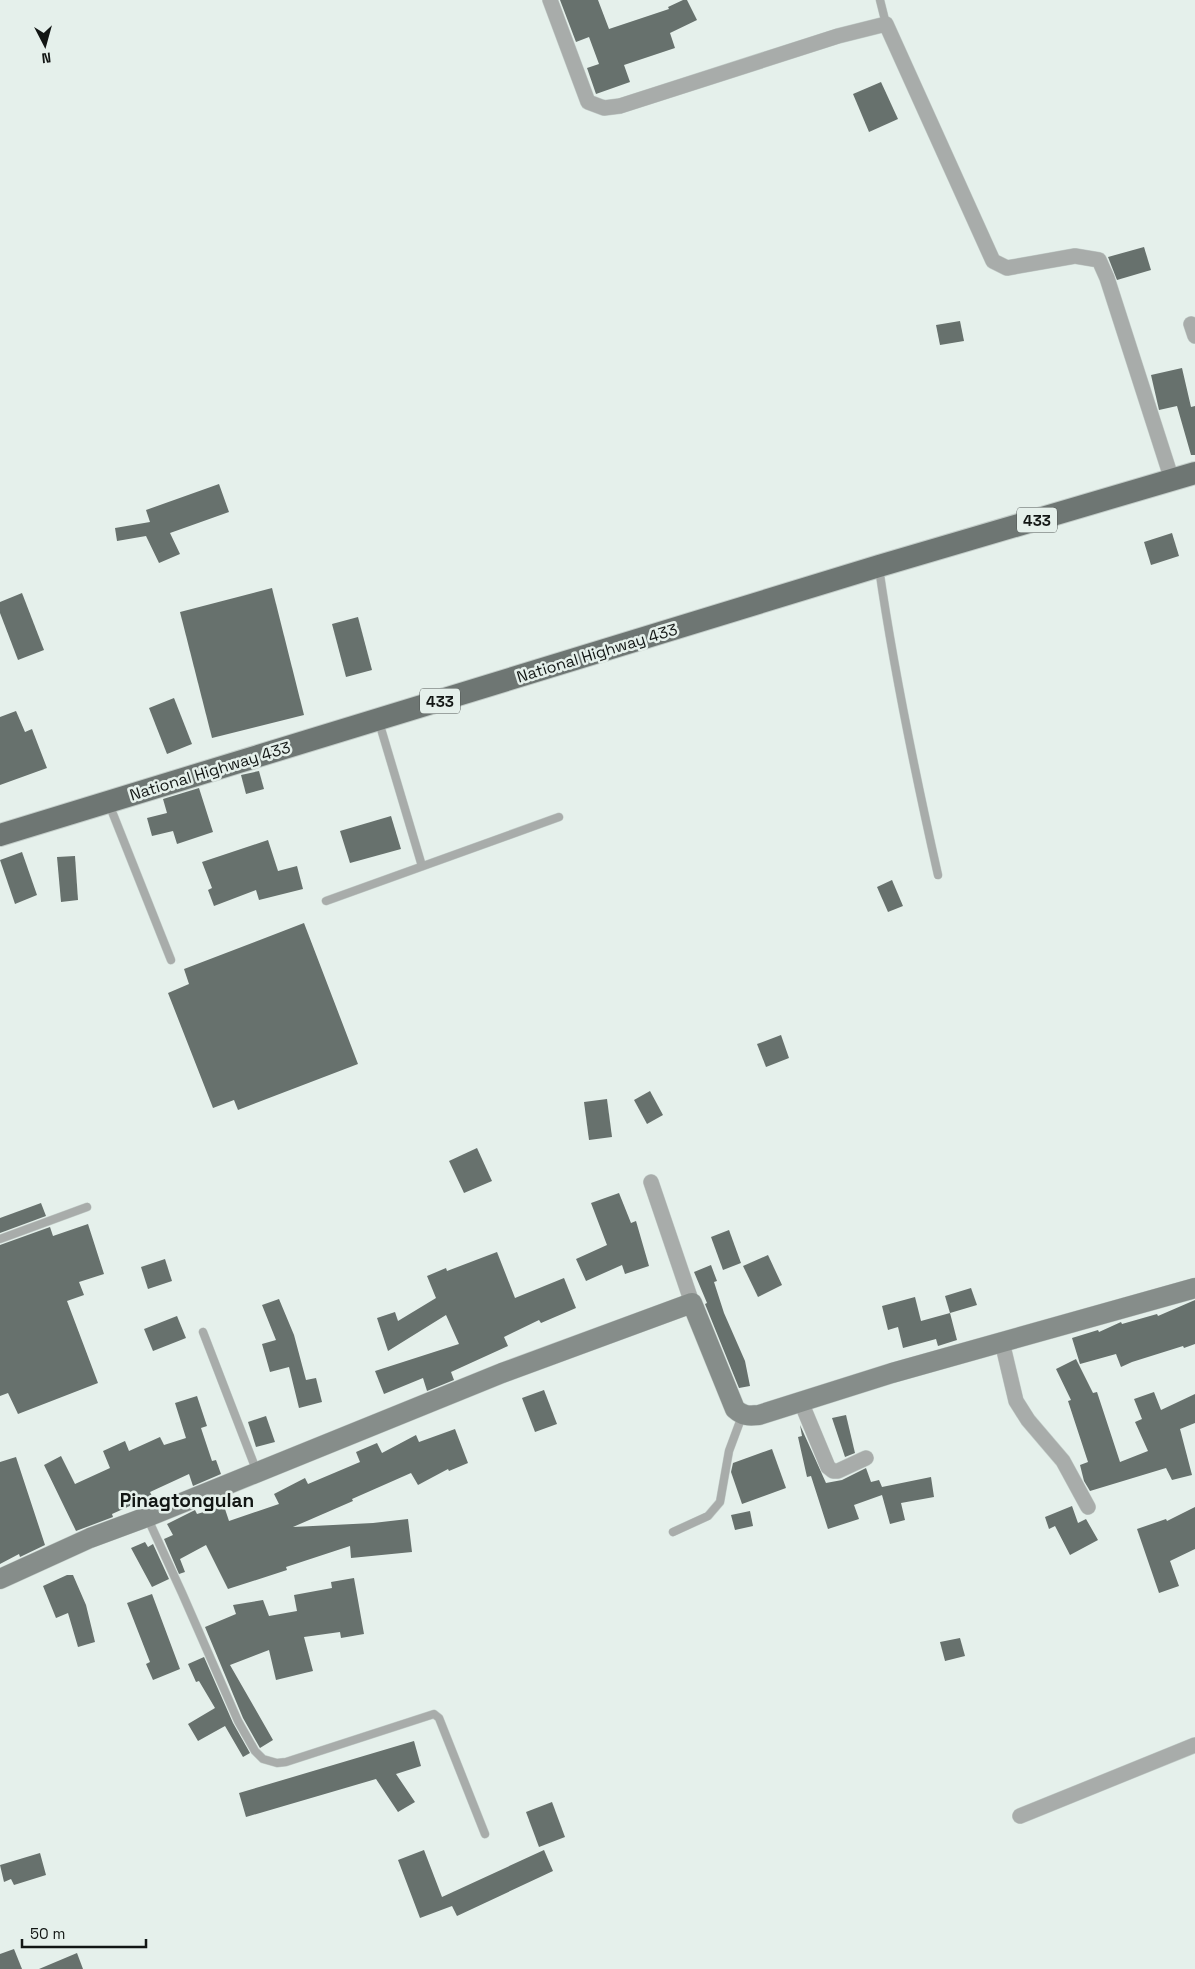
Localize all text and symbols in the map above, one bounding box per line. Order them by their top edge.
north arrow [20,20,70,70]
text: N [41,48,52,67]
road number: 433 [1017,508,1057,532]
street label: National Highway 433 [514,619,680,687]
road number: 433 [420,688,460,714]
street label: National Highway 433 [127,737,293,805]
district label: Pinagtongulan [120,1488,254,1513]
scale bar [22,1916,146,1948]
text: 50 m [30,1924,65,1943]

